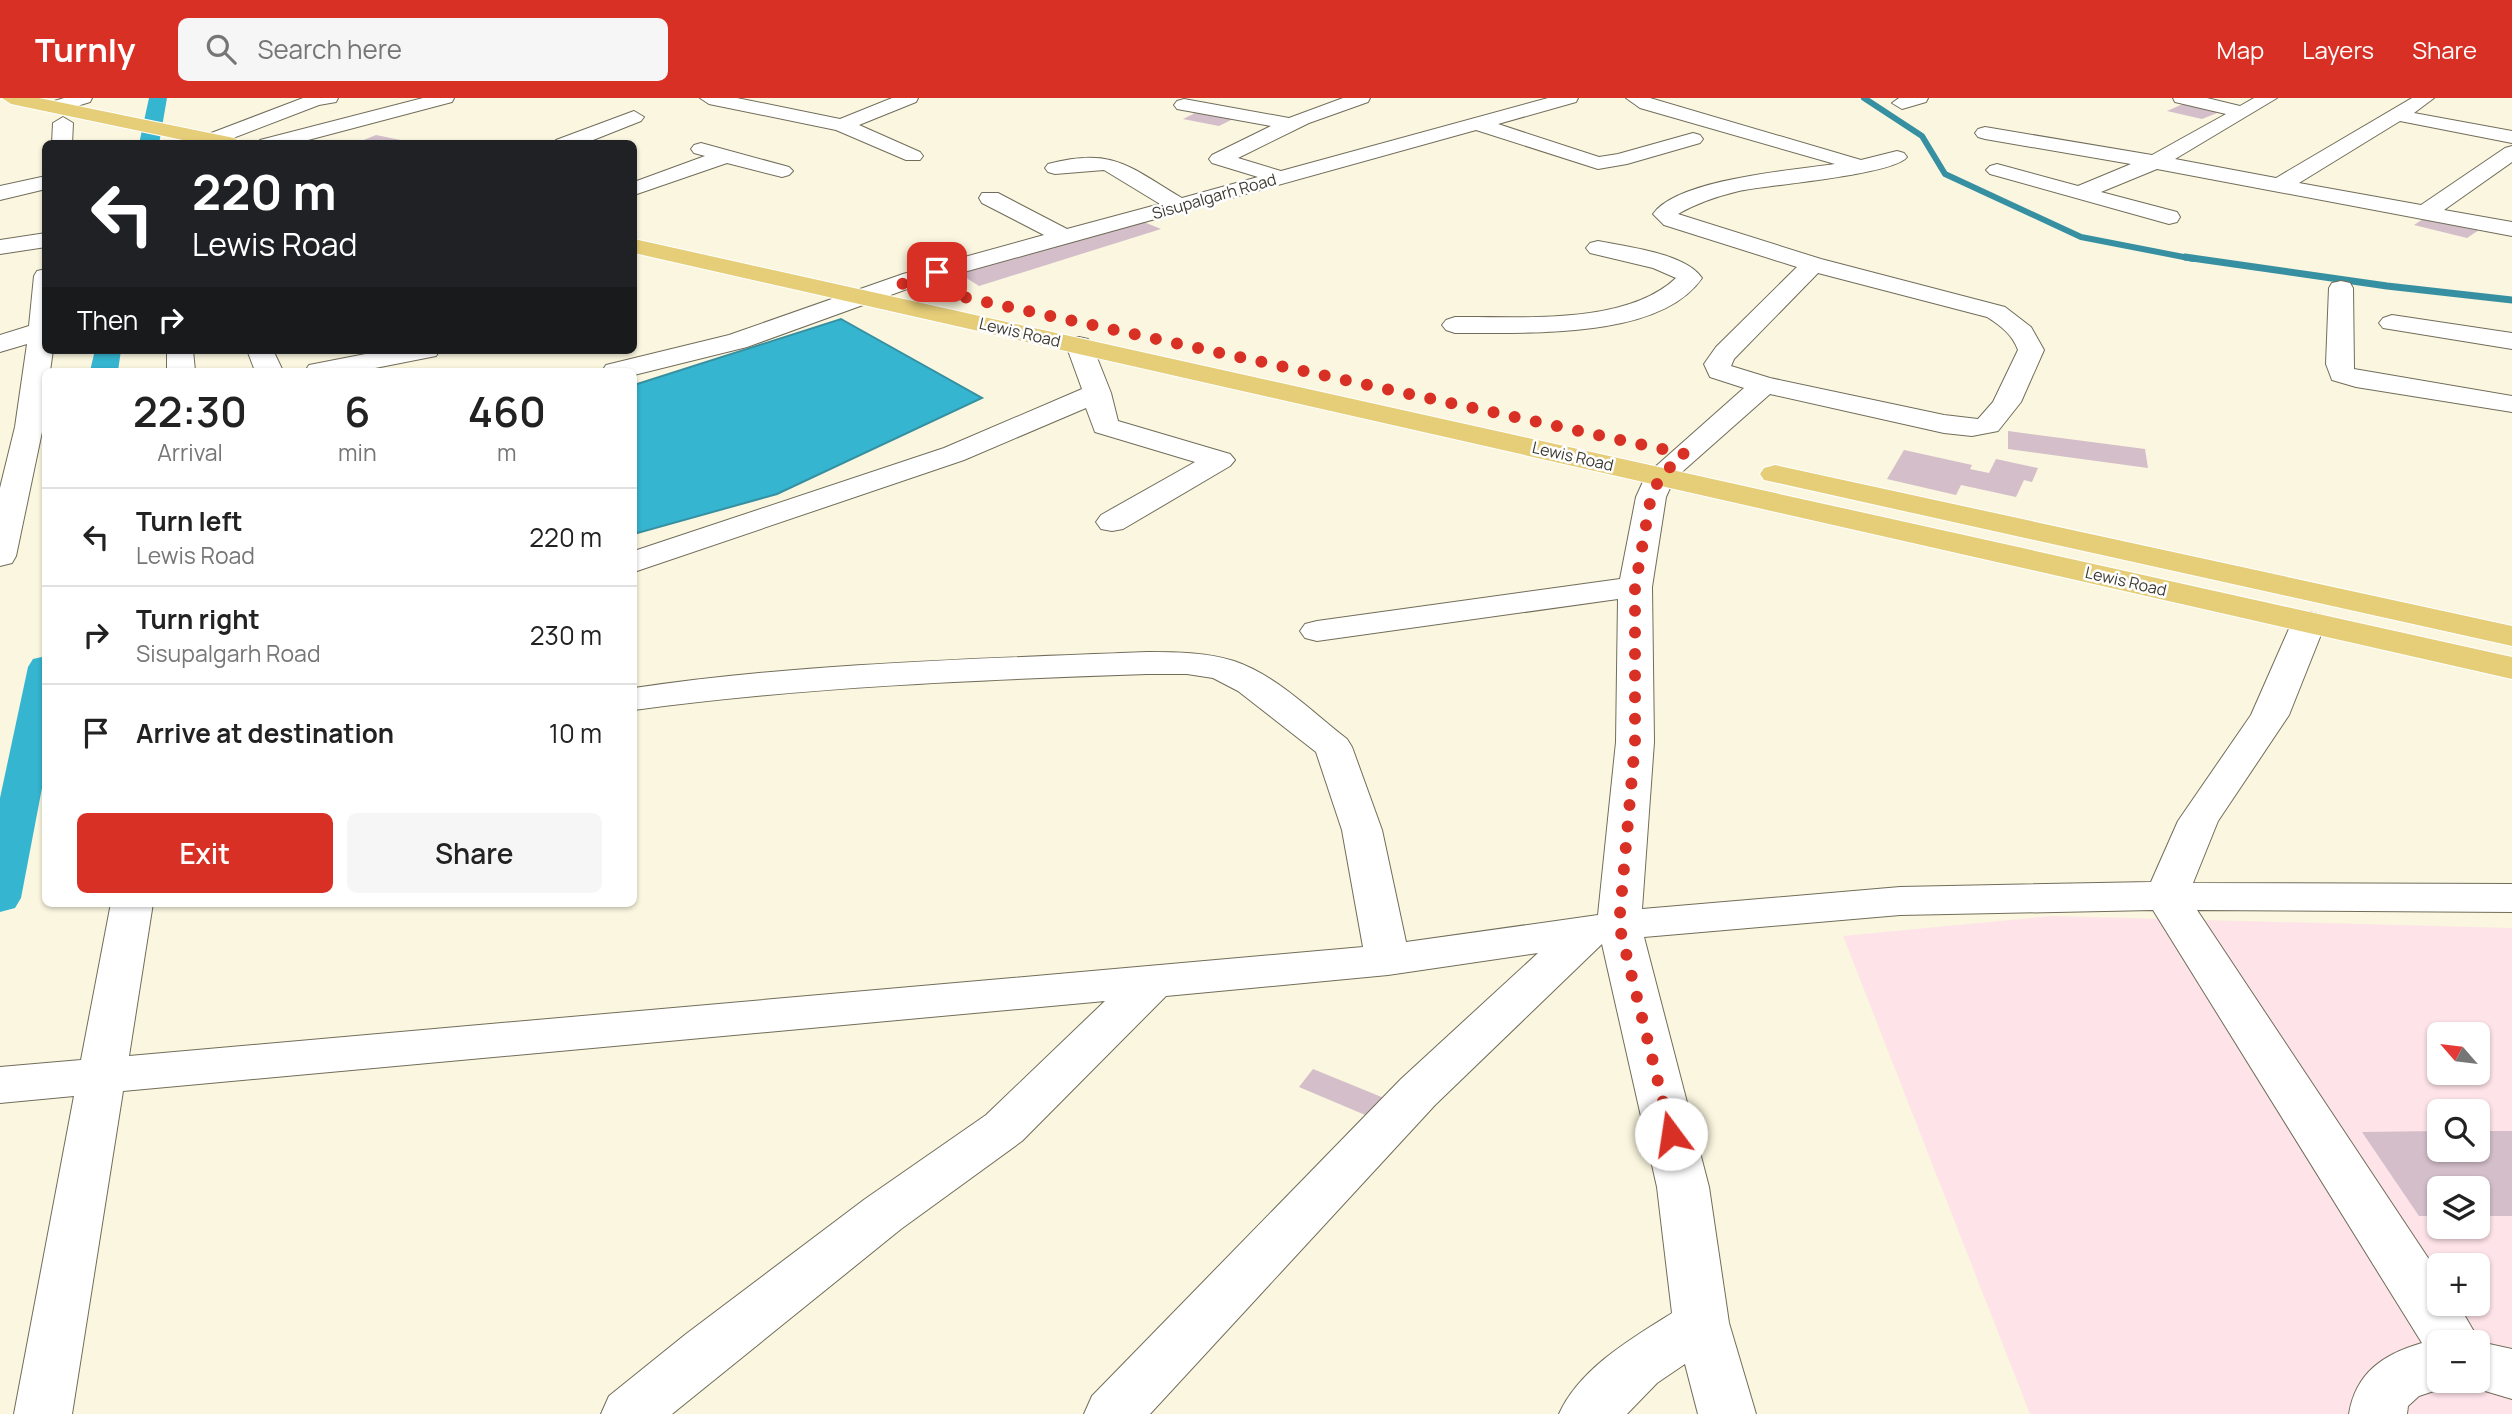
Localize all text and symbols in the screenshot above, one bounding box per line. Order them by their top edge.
search box [178,18,668,81]
text: Turnly [35,27,136,72]
icon: search [202,30,240,68]
text: Search here [258,31,402,67]
text: Map [2217,33,2264,66]
text: Layers [2302,33,2374,66]
text: Share [2412,33,2477,66]
text: 220 m [192,158,336,225]
icon: left [77,168,168,259]
street label: Sisupalgarh Road [1149,168,1279,224]
text: Lewis Road [192,222,357,266]
pin [907,242,967,302]
icon: arrive [918,253,956,291]
icon: right [152,301,190,339]
text: Then [77,302,138,338]
street label: Lewis Road [977,312,1063,352]
text: 22:30 [133,382,247,440]
text: 6 [344,382,370,440]
text: 460 [468,382,546,440]
text: Arrival [157,436,223,468]
text: min [338,436,377,468]
text: m [497,436,517,468]
street label: Lewis Road [1530,436,1616,476]
text: Turn left [136,503,243,539]
icon: left [77,518,115,556]
text: 220 m [529,519,602,555]
text: Lewis Road [136,539,255,571]
street label: Lewis Road [2083,561,2169,601]
text: Turn right [136,601,260,637]
icon: right [77,616,115,654]
text: 230 m [530,617,602,653]
text: Sisupalgarh Road [136,637,321,669]
icon: arrive [77,714,115,752]
text: Arrive at destination [136,715,394,751]
text: 10 m [549,715,602,751]
button: Exit [77,813,333,893]
button: Share [347,813,602,893]
north arrow [2427,1022,2490,1085]
map controls [2427,1022,2490,1393]
position arrow [1634,1097,1708,1171]
button: search [2427,1099,2490,1162]
button: layers [2427,1176,2490,1239]
button: + [2427,1253,2490,1316]
button: − [2427,1330,2490,1393]

